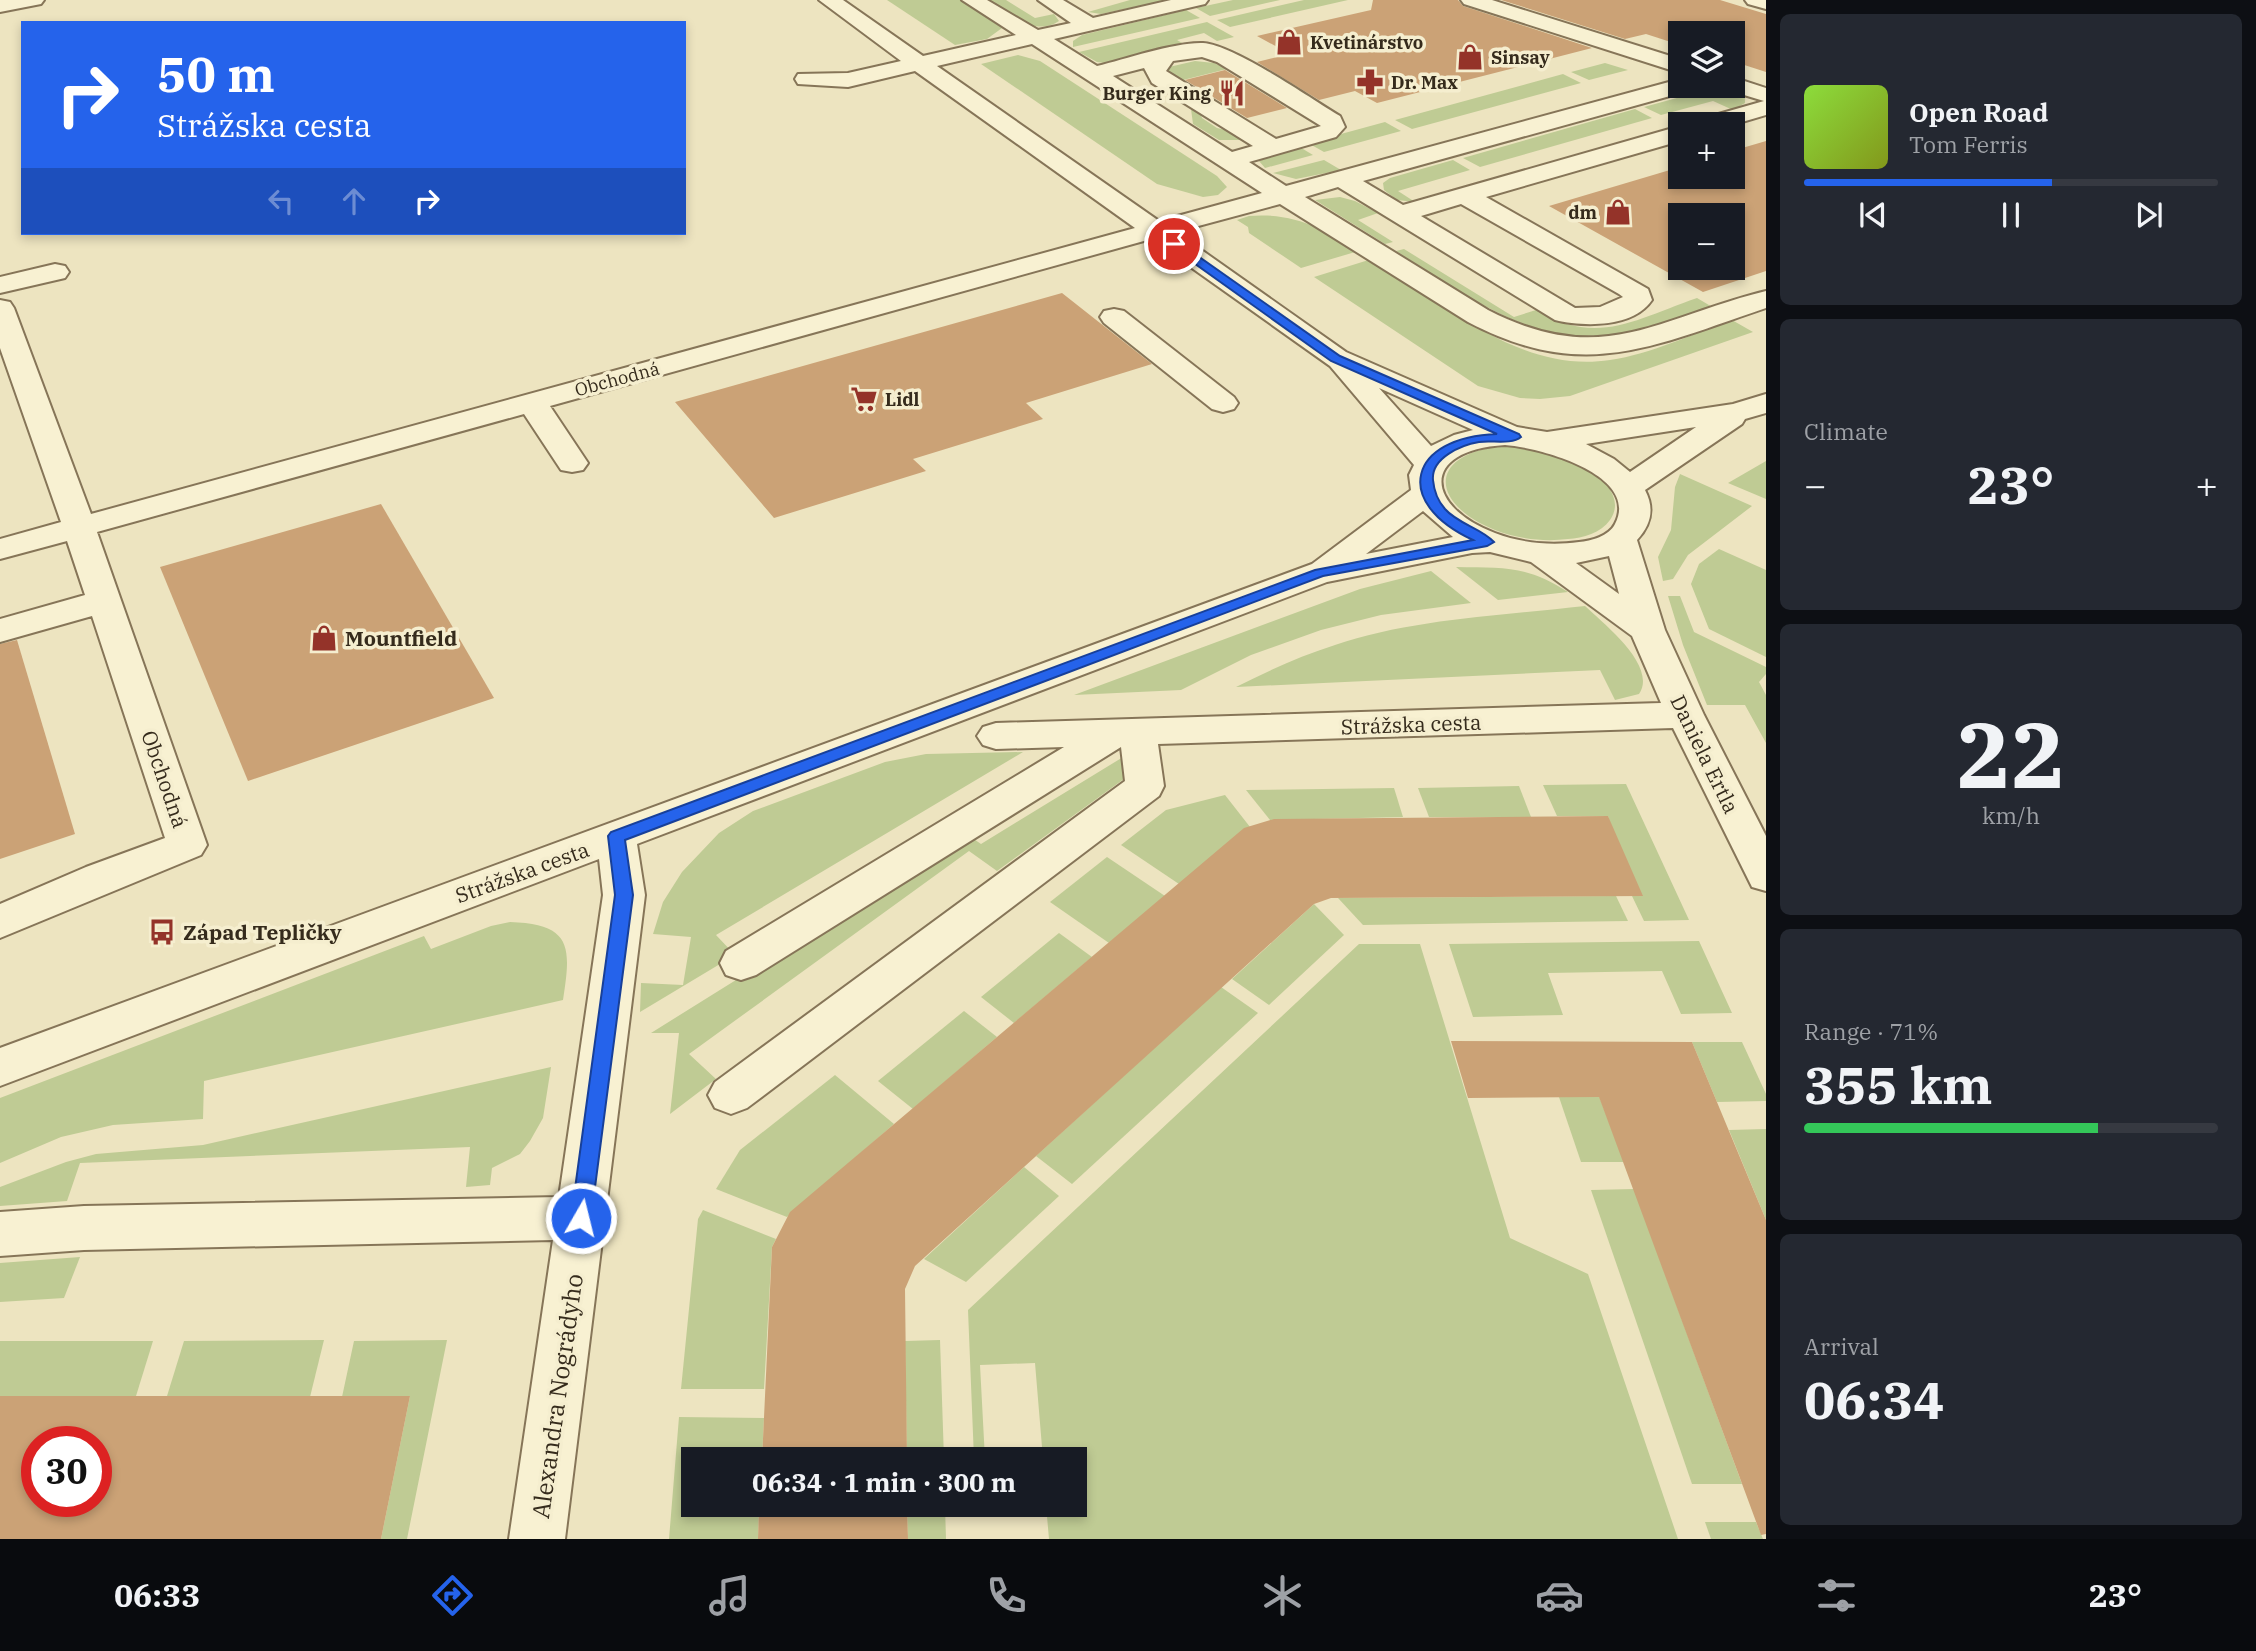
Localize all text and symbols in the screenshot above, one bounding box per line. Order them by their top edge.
map controls [1668,21,1745,280]
button: layers [1668,21,1745,98]
shop icon: Kvetinárstvo [1274,27,1304,57]
place label: Kvetinárstvo [1310,31,1423,54]
text: 50 m [157,42,275,105]
shop icon: Sinsay [1455,42,1485,72]
place label: Sinsay [1491,46,1551,69]
icon: right [42,49,133,140]
pharmacy icon: Dr. Max [1355,67,1385,97]
place label: Dr. Max [1391,71,1458,94]
restaurant icon: Burger King [1217,78,1247,108]
place label: Burger King [1103,82,1212,105]
text: Open Road [1909,95,2048,129]
text: Strážska cesta [157,104,371,146]
button: + [1668,112,1745,189]
text: Tom Ferris [1909,129,2028,159]
icon: left [262,182,300,220]
icon: ahead [335,182,373,220]
icon: right [408,182,446,220]
icon: previous [1854,196,1892,234]
icon: pause [1992,196,2030,234]
icon: next [2130,196,2168,234]
shop icon: dm [1603,197,1633,227]
place label: dm [1568,201,1598,224]
button: − [1668,203,1745,280]
pin [1144,214,1204,274]
icon: arrive [1155,225,1193,263]
street label: Obchodná [572,357,662,401]
supermarket icon: Lidl [849,384,879,414]
place label: Lidl [885,388,920,411]
text: Climate [1804,416,1888,446]
text: 23° [1968,451,2054,518]
text: − [1804,460,1827,509]
text: + [2195,460,2218,509]
shop icon: Mountfield [309,623,339,653]
place label: Mountfield [345,624,457,652]
street label: Daniela Ertla [1664,690,1746,818]
text: 22 [1956,695,2066,813]
street label: Strážska cesta [1340,708,1482,740]
street label: Obchodná [135,726,195,832]
text: km/h [1982,800,2040,830]
street label: Strážska cesta [451,835,593,909]
bus stop icon: Západ Tepličky [147,917,177,947]
place label: Západ Tepličky [183,918,342,946]
text: Range · 71% [1804,1016,1938,1046]
text: 355 km [1804,1051,1993,1118]
position arrow [544,1181,618,1255]
street label: Alexandra Nográdyho [524,1272,590,1520]
text: Arrival [1804,1331,1879,1361]
text: 06:34 [1804,1366,1945,1433]
speed limit sign: 30 [21,1426,112,1517]
text: 06:34 · 1 min · 300 m [752,1465,1016,1499]
icon: directions [428,1571,477,1620]
icon: music [705,1571,754,1620]
icon: phone [982,1571,1031,1620]
icon: climate [1258,1571,1307,1620]
icon: car [1535,1571,1584,1620]
icon: filters [1812,1571,1861,1620]
text: 06:33 [114,1574,200,1616]
text: 23° [2089,1574,2142,1616]

